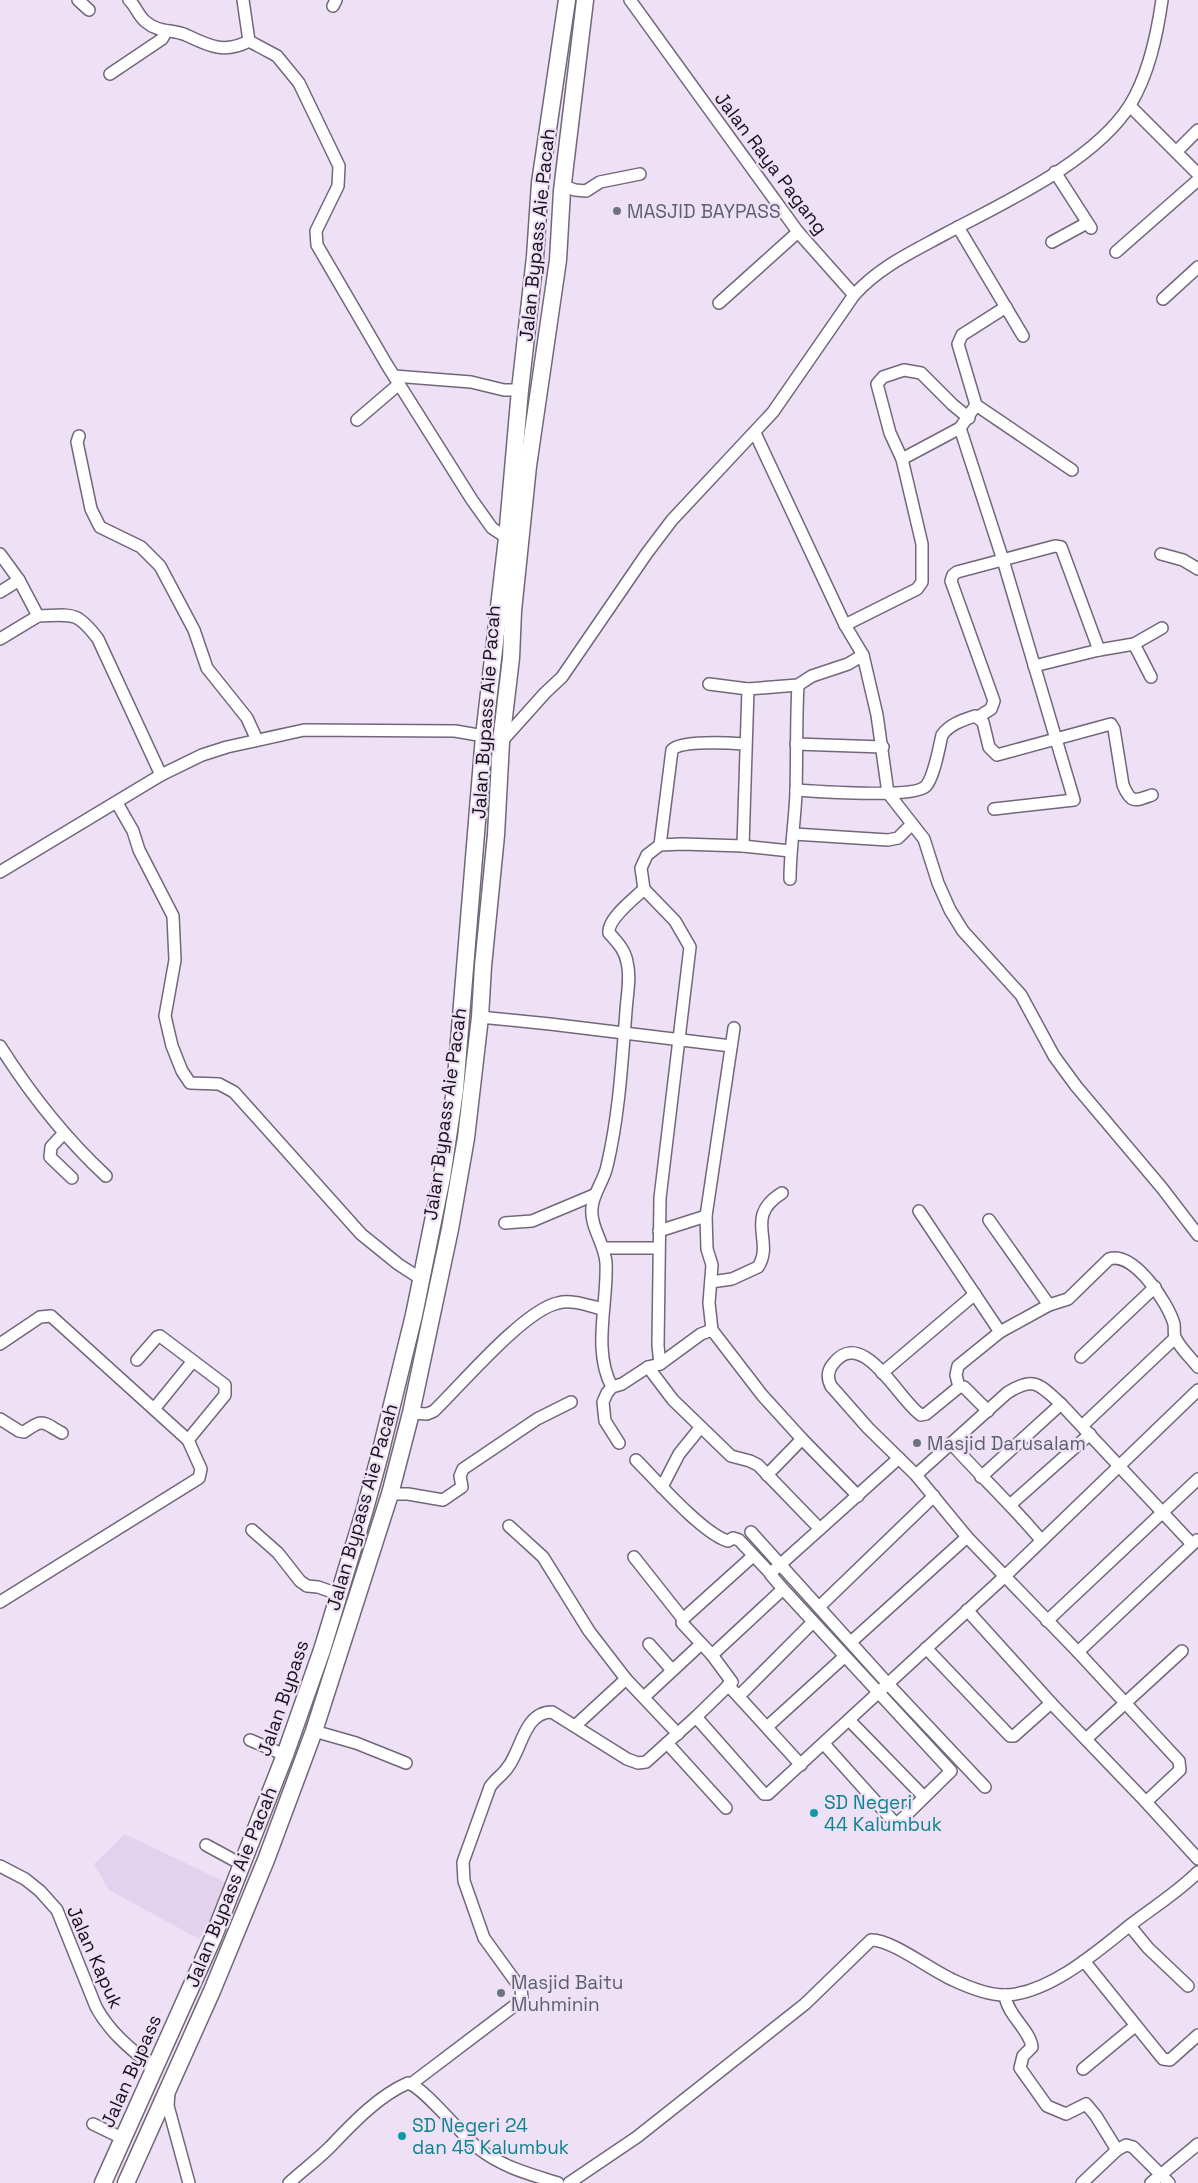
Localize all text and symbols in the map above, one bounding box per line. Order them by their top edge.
street label: Jalan Raya Pagang [709,86,833,240]
street label: Jalan Bypass Aie Pacah [513,127,561,343]
place label: MASJID BAYPASS [627,199,781,224]
marker: MASJID BAYPASS [611,205,623,217]
street label: Jalan Bypass Aie Pacah [466,604,506,820]
street label: Jalan Bypass Aie Pacah [418,1006,472,1222]
street label: Jalan Bypass Aie Pacah [320,1401,404,1613]
place label: Masjid Darusalam [927,1431,1086,1456]
marker: Masjid Darusalam [911,1437,923,1449]
street label: Jalan Bypass [251,1637,315,1759]
street label: Jalan Bypass Aie Pacah [179,1783,283,1991]
place label: SD Negeri 44 Kalumbuk [824,1790,942,1837]
marker: SD Negeri 44 Kalumbuk [808,1807,820,1819]
street label: Jalan Kapuk [61,1901,129,2013]
place label: Masjid Baitu Muhminin [511,1970,623,2017]
marker: Masjid Baitu Muhminin [495,1987,507,1999]
street label: Jalan Bypass [95,2011,167,2131]
place label: SD Negeri 24 dan 45 Kalumbuk [412,2113,569,2160]
marker: SD Negeri 24 dan 45 Kalumbuk [396,2130,408,2142]

